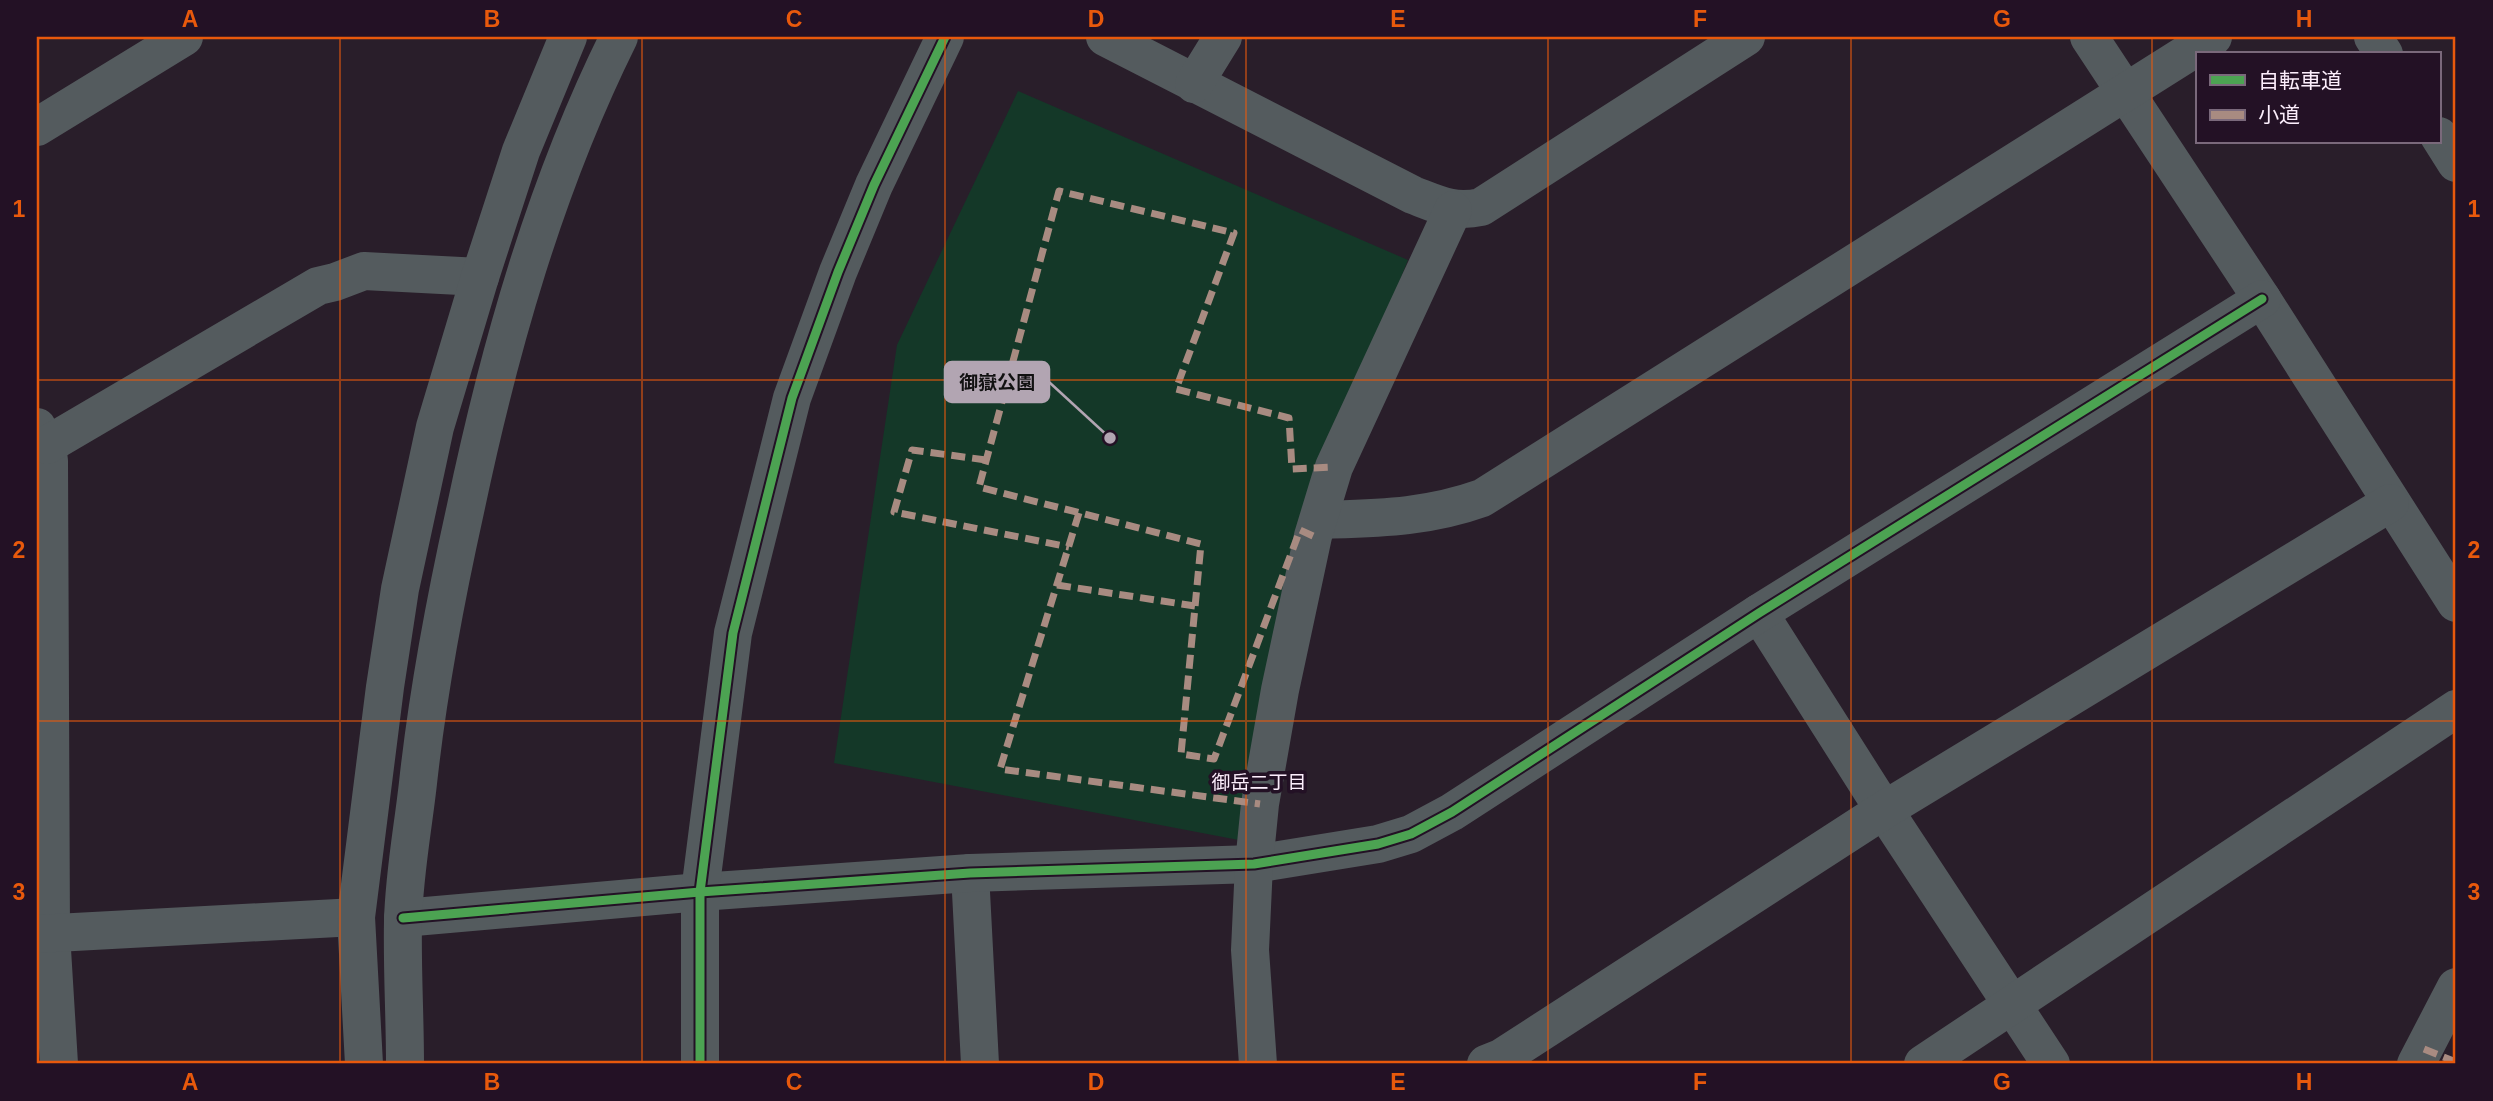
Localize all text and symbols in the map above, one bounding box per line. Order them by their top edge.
text: A [182,6,198,32]
text: B [484,6,500,32]
text: C [786,6,802,32]
text: D [1088,6,1104,32]
text: E [1390,6,1406,32]
text: F [1693,6,1707,32]
text: G [1993,6,2011,32]
text: H [2296,6,2312,32]
legend [2196,52,2440,144]
text: 自転車道 [2258,69,2342,92]
text: 小道 [2258,103,2300,126]
text: 1 [13,196,26,222]
text: 1 [2468,196,2481,222]
callout: 御嶽公園 [945,362,1049,402]
text: 御嶽公園 [959,372,1035,393]
text: 2 [13,537,25,563]
text: 2 [2468,537,2480,563]
district label: 御岳二丁目 [1211,772,1307,793]
text: 3 [13,879,25,905]
text: 3 [2468,879,2480,905]
text: A [182,1069,198,1095]
text: B [484,1069,500,1095]
text: C [786,1069,802,1095]
text: D [1088,1069,1104,1095]
text: E [1390,1069,1406,1095]
text: F [1693,1069,1707,1095]
text: G [1993,1069,2011,1095]
text: H [2296,1069,2312,1095]

